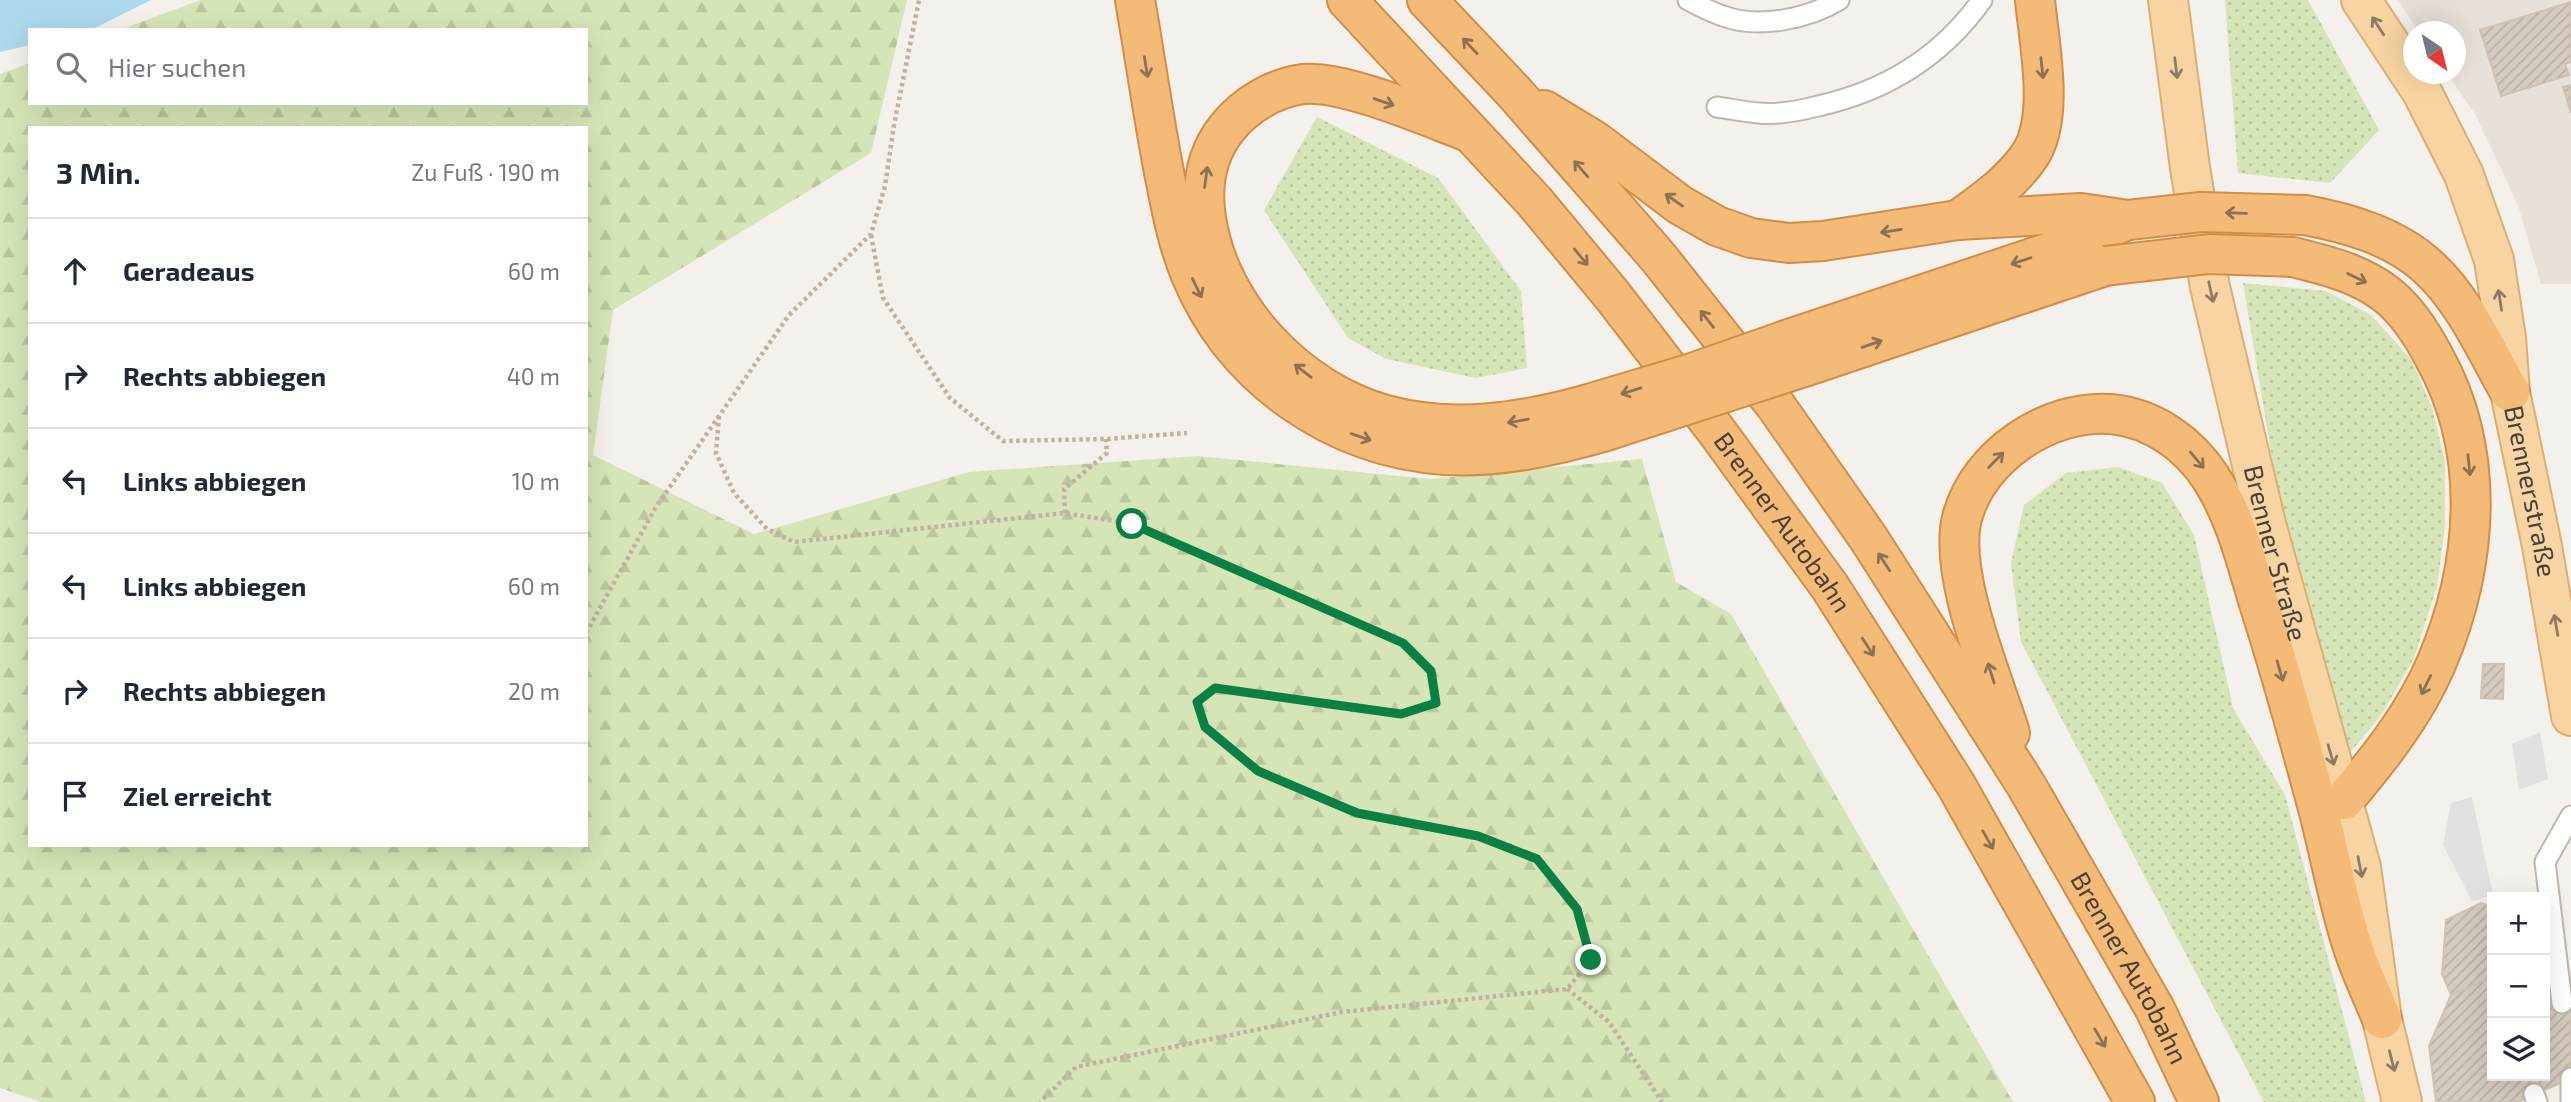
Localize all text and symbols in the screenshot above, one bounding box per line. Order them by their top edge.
one-way arrow [2371,16,2385,36]
north arrow [2403,21,2466,84]
search box [28,28,588,105]
one-way arrow [1462,38,1479,55]
icon: search [52,48,90,86]
text: Hier suchen [108,51,246,82]
one-way arrow [1140,55,1153,78]
one-way arrow [2036,56,2049,79]
one-way arrow [2170,56,2183,79]
one-way arrow [1372,97,1394,109]
text: 3 Min. [56,154,141,190]
text: Zu Fuß · 190 m [411,158,560,186]
one-way arrow [1573,160,1589,178]
one-way arrow [1199,166,1212,189]
one-way arrow [1665,193,1684,207]
one-way arrow [2225,206,2248,219]
one-way arrow [1880,224,1903,237]
one-way arrow [1573,248,1589,266]
icon: ahead [56,252,94,290]
text: Geradeaus [123,255,255,286]
one-way arrow [2011,256,2033,269]
text: 60 m [508,257,560,285]
one-way arrow [2346,272,2367,285]
one-way arrow [1191,277,1205,298]
one-way arrow [2206,281,2219,303]
one-way arrow [2493,289,2506,312]
one-way arrow [1700,310,1715,328]
one-way arrow [1861,337,1883,350]
icon: right [56,357,94,395]
text: Rechts abbiegen [123,360,326,391]
text: 40 m [507,362,560,390]
one-way arrow [1295,364,1313,379]
one-way arrow [1620,385,1642,398]
street label: Brennerstraße [2499,403,2564,579]
one-way arrow [1507,414,1530,428]
street label: Brenner Autobahn [1708,425,1859,617]
one-way arrow [1350,432,1372,444]
one-way arrow [2189,451,2205,469]
one-way arrow [1988,452,2005,469]
one-way arrow [2463,453,2476,476]
icon: left [56,462,94,500]
street label: Brenner Straße [2239,462,2315,644]
text: Links abbiegen [123,465,307,496]
text: 10 m [512,467,560,495]
route start [1116,508,1147,539]
one-way arrow [1877,553,1891,572]
icon: left [56,567,94,605]
text: Links abbiegen [123,570,307,601]
text: 60 m [508,572,560,600]
one-way arrow [2549,614,2562,637]
one-way arrow [1862,636,1876,656]
one-way arrow [2274,660,2287,682]
one-way arrow [1983,662,1996,684]
icon: right [56,672,94,710]
one-way arrow [2419,674,2432,695]
text: Rechts abbiegen [123,675,326,706]
text: 20 m [508,677,560,705]
one-way arrow [2325,743,2338,766]
icon: arrive [56,777,94,815]
text: Ziel erreicht [123,780,272,811]
one-way arrow [1981,830,1995,850]
one-way arrow [2354,855,2368,878]
street label: Brenner Autobahn [2065,866,2196,1068]
map controls [2487,892,2550,1081]
button: + [2487,892,2550,955]
route end [1575,944,1606,975]
button: − [2487,955,2550,1018]
button: layers [2487,1018,2550,1081]
one-way arrow [2094,1027,2107,1048]
one-way arrow [2386,1049,2399,1071]

